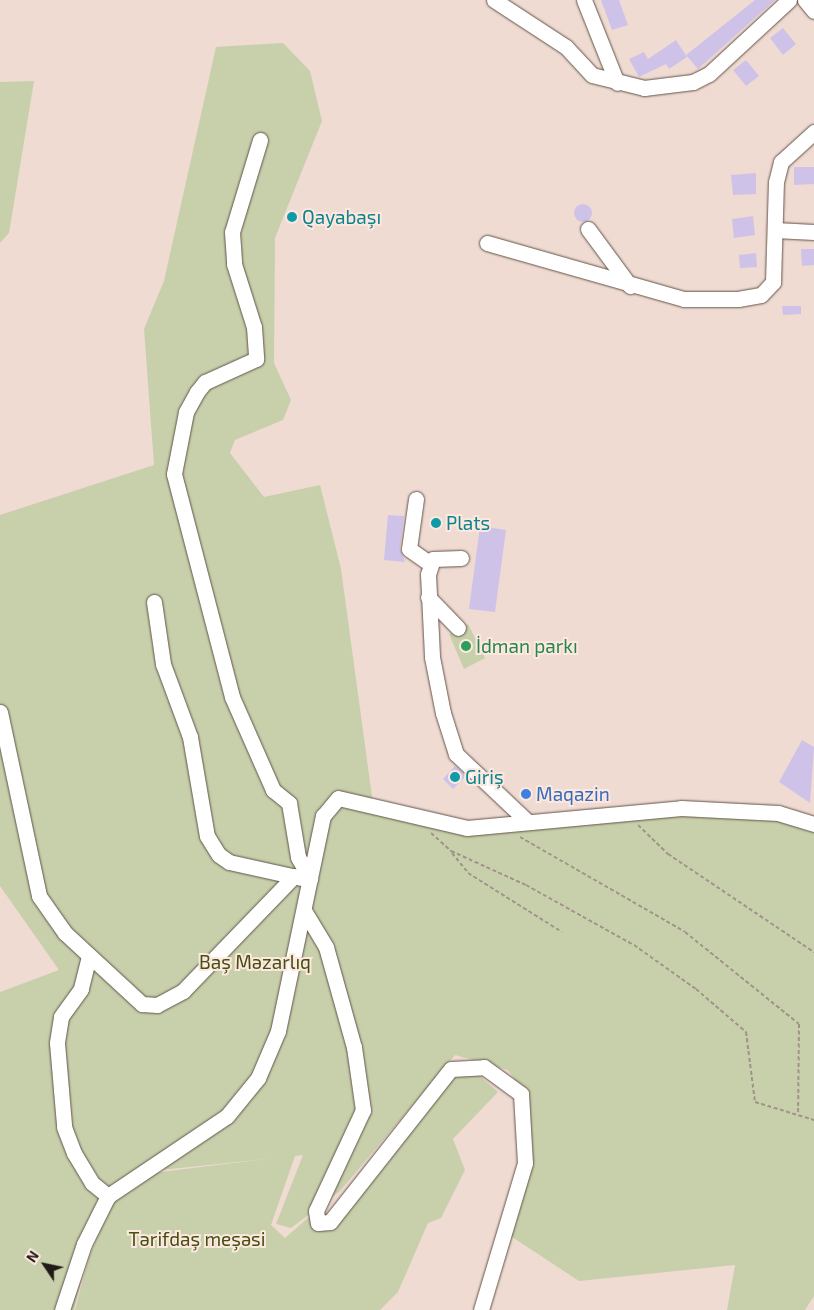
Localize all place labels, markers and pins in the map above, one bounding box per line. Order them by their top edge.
place label: Qayabaşı [302,206,381,228]
marker: Qayabaşı [286,211,298,223]
place label: Plats [446,512,490,534]
marker: Plats [430,517,442,529]
place label: İdman parkı [476,635,578,657]
marker: İdman parkı [460,640,472,652]
place label: Giriş [465,766,504,788]
marker: Giriş [449,771,461,783]
place label: Maqazin [536,783,610,805]
marker: Maqazin [520,788,532,800]

